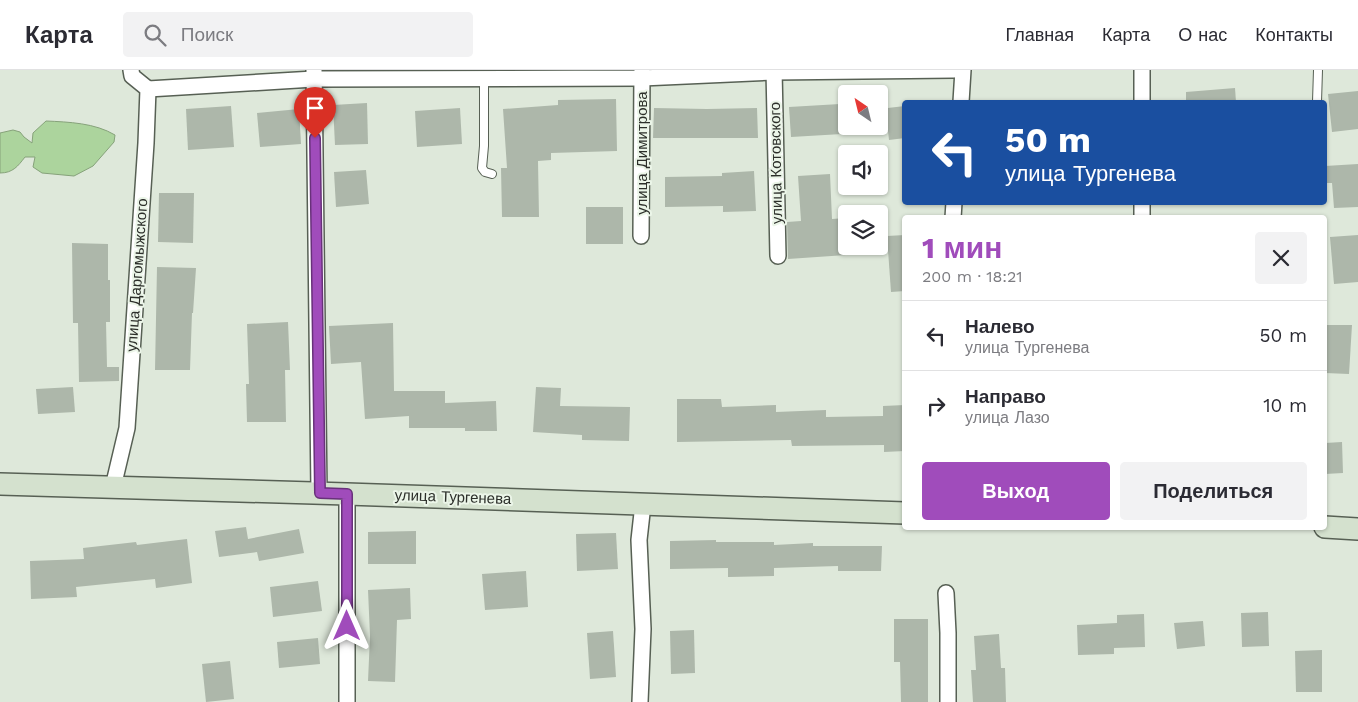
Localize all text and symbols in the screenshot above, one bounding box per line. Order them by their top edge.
search box [123,12,473,57]
text: Карта [25,21,93,49]
icon: search [141,21,169,49]
text: Поиск [181,23,233,46]
text: Главная [1005,24,1074,45]
text: Карта [1102,24,1150,45]
text: О нас [1178,24,1227,45]
text: Контакты [1255,24,1333,45]
north arrow [838,85,888,135]
map controls [838,85,888,255]
pin [294,87,336,138]
street label: улица Димитрова [633,91,651,215]
icon: arrive [301,94,329,122]
street label: улица Котовского [766,102,786,224]
text: 50 m [1005,119,1091,161]
icon: left [922,120,987,185]
button: sound [838,145,888,195]
text: улица Тургенева [1005,161,1176,186]
street label: улица Даргомыжского [123,198,151,352]
button: layers [838,205,888,255]
text: 1 мин [922,230,1002,265]
button: close [1255,232,1307,284]
text: 200 m · 18:21 [922,267,1023,286]
text: Налево [965,315,1035,338]
icon: left [922,322,950,350]
text: 50 m [1260,324,1307,347]
text: улица Тургенева [965,338,1089,357]
text: Направо [965,385,1046,408]
icon: right [922,392,950,420]
text: 10 m [1263,394,1307,417]
text: улица Лазо [965,408,1050,427]
button: Выход [922,462,1110,520]
button: Поделиться [1120,462,1307,520]
street label: улица Тургенева [394,486,512,508]
position arrow [320,599,372,651]

